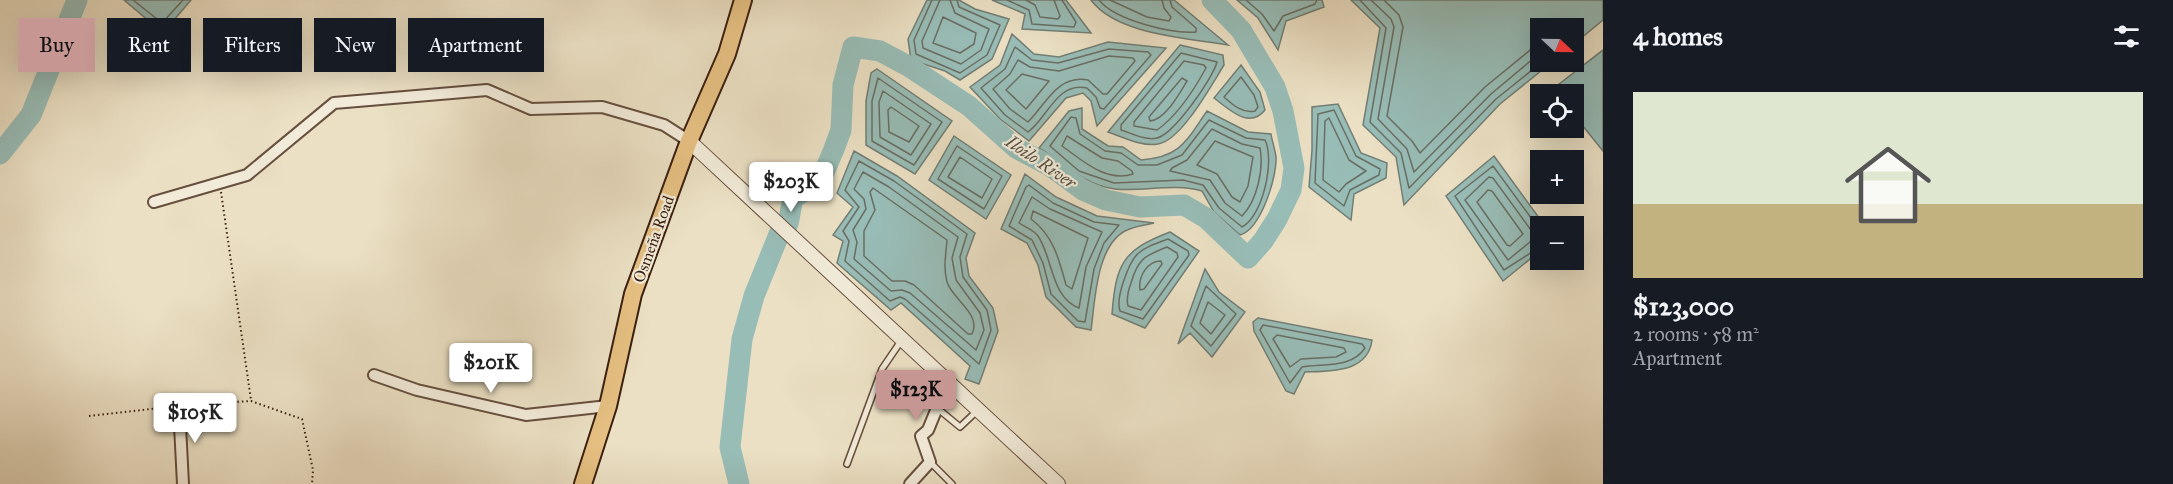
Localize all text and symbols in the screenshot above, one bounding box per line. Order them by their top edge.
chip: Buy [18,18,95,72]
chip: Rent [107,18,191,72]
chip: Filters [203,18,302,72]
chip: New [314,18,396,72]
chip: Apartment [408,18,544,72]
north arrow [1530,18,1584,72]
map controls [1530,18,1584,270]
text: 4 homes [1633,20,1723,52]
icon: filters [2110,20,2143,53]
button: locate [1530,84,1584,138]
water label: Iloilo River [1001,130,1082,194]
icon: home [1834,131,1942,239]
button: + [1530,150,1584,204]
pin: $203K [749,162,833,213]
text: $203K [763,169,819,193]
street label: Osmeña Road [629,193,678,285]
button: − [1530,216,1584,270]
text: $123,000 [1633,290,1734,322]
text: 2 rooms · 58 m² [1633,322,1759,346]
pin: $201K [449,343,533,394]
text: Apartment [1633,346,1722,370]
text: $201K [463,350,519,374]
pin: $123K [874,370,958,421]
text: $123K [890,377,942,401]
pin: $105K [153,393,237,444]
text: $105K [168,400,222,424]

